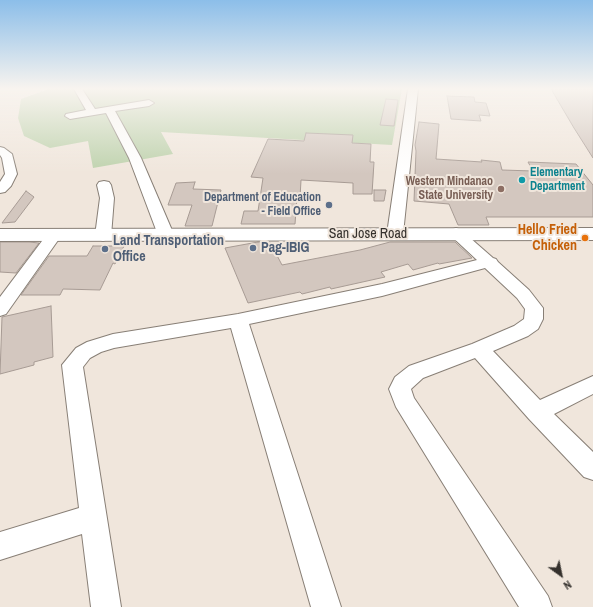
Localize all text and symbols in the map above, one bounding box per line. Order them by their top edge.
place label: Elementary Department [530,166,585,194]
place label: Western Mindanao State University [406,175,493,203]
marker: Elementary Department [517,175,527,185]
marker: Western Mindanao State University [496,184,506,194]
place label: Department of Education - Field Office [204,191,321,219]
marker: Department of Education - Field Office [324,200,334,210]
place label: Hello Fried Chicken [518,222,577,254]
street label: San Jose Road [329,226,407,242]
place label: Land Transportation Office [113,233,224,266]
marker: Hello Fried Chicken [580,233,590,243]
place label: Pag-IBIG [261,240,309,256]
marker: Pag-IBIG [248,243,258,253]
marker: Land Transportation Office [100,244,110,254]
north arrow [541,555,581,595]
text: N [561,577,574,593]

